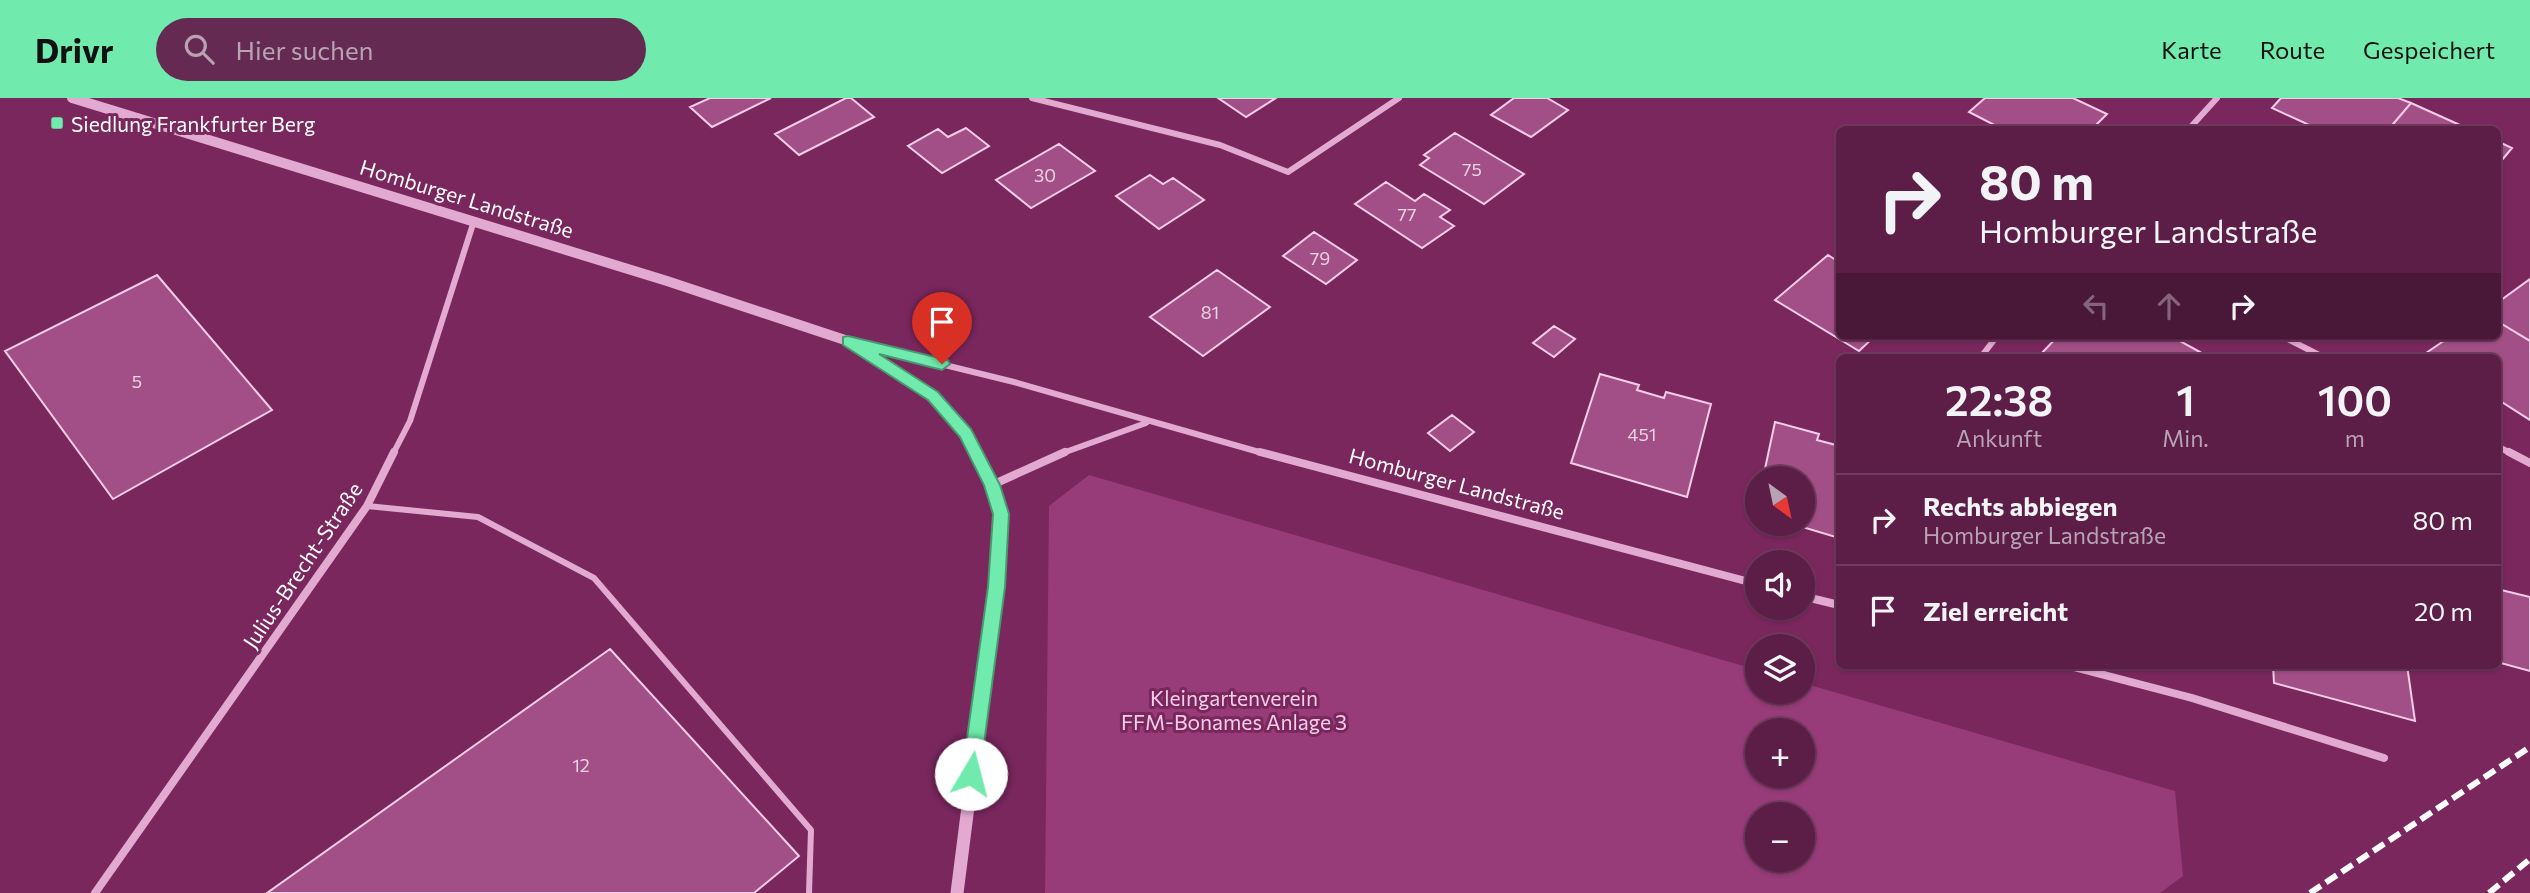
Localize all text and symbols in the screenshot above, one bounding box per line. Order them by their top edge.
search box [156,18,646,81]
text: Drivr [35,29,114,70]
icon: search [180,30,218,68]
text: Hier suchen [236,34,374,65]
text: Karte [2161,35,2222,64]
text: Route [2260,35,2325,64]
text: Gespeichert [2363,35,2495,64]
place label: Siedlung Frankfurter Berg [71,111,316,136]
marker: Siedlung Frankfurter Berg [49,115,65,131]
text: 80 m [1979,150,2094,210]
street label: Homburger Landstraße [357,154,577,242]
icon: right [1864,154,1955,245]
house number: 75 [1462,158,1482,180]
house number: 30 [1034,164,1056,186]
house number: 77 [1397,203,1417,225]
text: Homburger Landstraße [1979,210,2317,250]
house number: 79 [1310,247,1330,269]
icon: left [2077,287,2115,325]
icon: ahead [2150,287,2188,325]
icon: right [2223,287,2261,325]
pin [912,292,972,364]
house number: 81 [1201,301,1219,323]
icon: arrive [923,303,961,341]
house number: 5 [132,370,142,392]
text: 22:38 [1945,373,2053,425]
text: 1 [2176,373,2195,425]
text: 100 [2318,373,2392,425]
house number: 451 [1628,423,1656,445]
text: Ankunft [1956,424,2042,452]
text: Min. [2162,424,2209,452]
text: m [2345,424,2365,452]
street label: Homburger Landstraße [1347,442,1567,524]
north arrow [1745,466,1815,536]
map controls [1745,466,1815,872]
street label: Julius-Brecht-Straße [237,477,367,653]
text: Rechts abbiegen [1923,490,2118,521]
icon: right [1864,501,1902,539]
text: 80 m [2413,504,2473,535]
text: Homburger Landstraße [1923,521,2166,549]
button: sound [1745,550,1815,620]
icon: arrive [1864,592,1902,630]
text: Ziel erreicht [1923,595,2068,626]
text: 20 m [2414,595,2473,626]
button: layers [1745,634,1815,704]
park label: Kleingartenverein FFM-Bonames Anlage 3 [1121,685,1347,734]
button: + [1745,718,1815,788]
position arrow [934,737,1008,811]
house number: 12 [572,754,590,776]
button: − [1745,802,1815,872]

